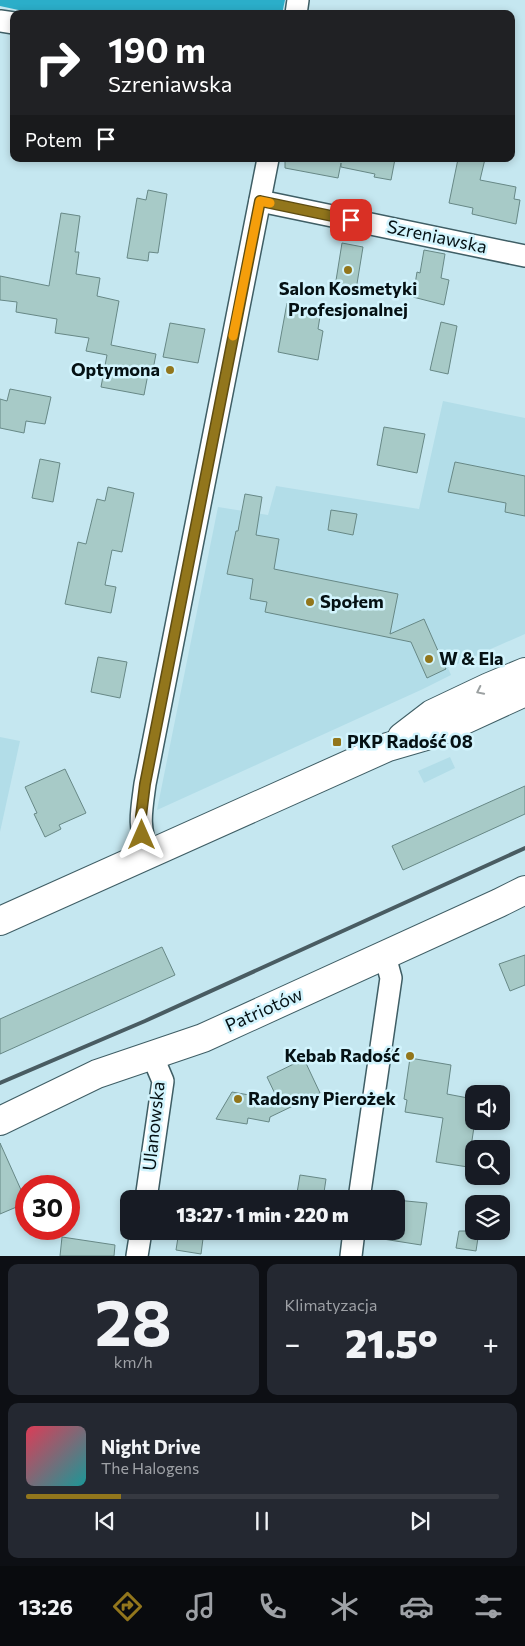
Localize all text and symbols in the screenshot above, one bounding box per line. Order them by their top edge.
text: 190 m [108,27,206,70]
icon: right [25,30,90,95]
text: Szreniawska [108,70,232,97]
icon: arrive [92,125,120,153]
text: Potem [25,128,82,151]
pin [330,199,372,241]
icon: arrive [337,206,365,234]
street label: Szreniawska [385,215,489,257]
marker: Salon Kosmetyki Profesjonalnej [342,264,354,276]
place label: Salon Kosmetyki Profesjonalnej [279,277,417,320]
place label: Optymona [71,358,160,380]
marker: Optymona [164,364,176,376]
place label: Społem [320,590,384,612]
marker: Społem [304,596,316,608]
place label: W & Ela [439,647,504,669]
marker: W & Ela [423,653,435,665]
one-way arrow [476,685,485,695]
place label: PKP Radość 08 [347,730,473,752]
marker: PKP Radość 08 [331,736,343,748]
position arrow [115,808,167,860]
street label: Patriotów [221,982,306,1036]
place label: Kebab Radość [284,1044,400,1066]
marker: Kebab Radość [404,1050,416,1062]
street label: Ulanowska [137,1080,169,1172]
map controls [465,1085,510,1240]
button: sound [465,1085,510,1130]
place label: Radosny Pierożek [248,1087,397,1109]
marker: Radosny Pierożek [232,1093,244,1105]
button: search [465,1140,510,1185]
speed limit sign: 30 [15,1175,80,1240]
button: layers [465,1195,510,1240]
text: 13:27 · 1 min · 220 m [176,1203,349,1226]
text: 28 [95,1280,172,1359]
text: Klimatyzacja [285,1295,377,1314]
text: 21.5° [345,1319,438,1366]
text: − [285,1326,300,1360]
text: + [483,1326,499,1360]
text: km/h [114,1352,153,1371]
text: Night Drive [101,1435,201,1458]
text: The Halogens [101,1458,199,1477]
icon: previous [91,1507,119,1535]
icon: pause [248,1507,276,1535]
icon: next [406,1507,434,1535]
icon: directions [110,1589,145,1624]
icon: music [183,1589,218,1624]
icon: phone [255,1589,290,1624]
icon: climate [327,1589,362,1624]
icon: car [399,1589,434,1624]
icon: filters [471,1589,506,1624]
text: 13:26 [19,1593,73,1620]

